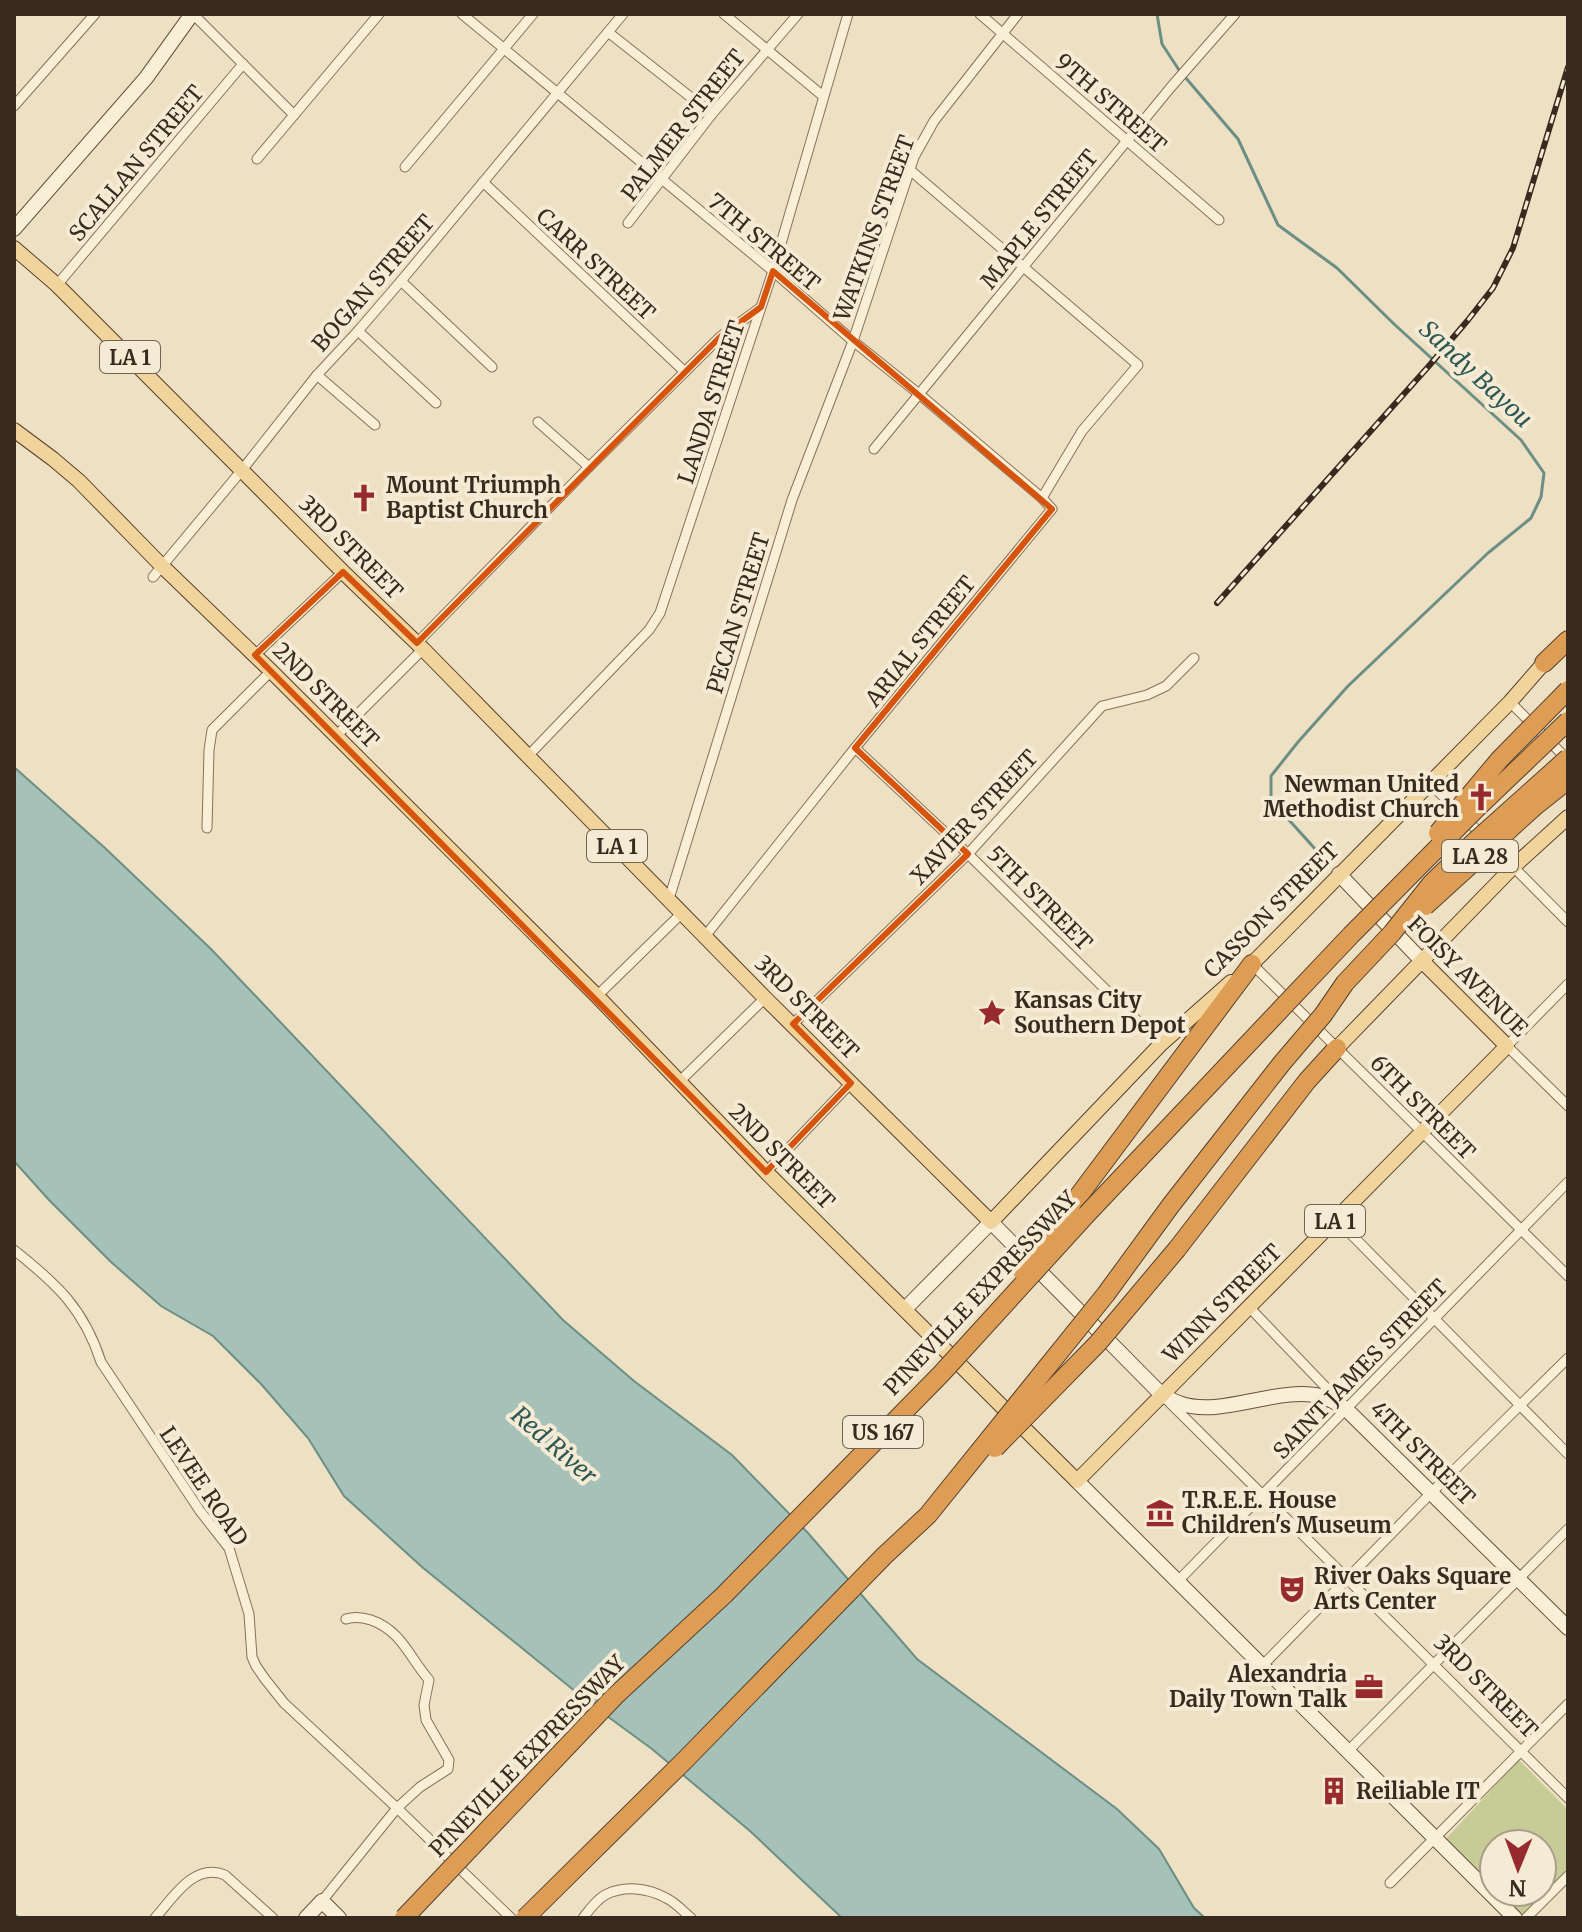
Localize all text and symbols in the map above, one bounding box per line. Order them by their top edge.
street label: PALMER STREET [615,44,751,206]
street label: 9TH STREET [1050,47,1172,159]
street label: SCALLAN STREET [63,79,209,247]
street label: WATKINS STREET [827,131,921,326]
street label: MAPLE STREET [974,144,1104,294]
street label: 7TH STREET [702,187,826,297]
street label: CARR STREET [531,202,661,326]
street label: BOGAN STREET [306,209,440,357]
water label: Sandy Bayou [1413,314,1539,434]
street label: LANDA STREET [671,317,751,487]
road number: LA 1 [100,341,160,373]
place label: Mount Triumph Baptist Church [386,471,562,524]
church icon: Mount Triumph Baptist Church [349,483,379,513]
street label: 3RD STREET [293,489,409,605]
street label: PECAN STREET [700,529,776,697]
street label: ARIAL STREET [858,570,981,713]
street label: 2ND STREET [267,636,385,754]
street label: XAVIER STREET [904,744,1044,890]
place label: Newman United Methodist Church [1263,770,1459,823]
church icon: Newman United Methodist Church [1466,782,1496,812]
road number: LA 1 [587,830,647,862]
street label: CASSON STREET [1197,836,1345,984]
street label: 5TH STREET [982,840,1098,956]
road number: LA 28 [1442,840,1518,872]
street label: FOISY AVENUE [1402,910,1534,1042]
street label: 3RD STREET [749,949,865,1065]
place label: Kansas City Southern Depot [1014,986,1186,1039]
place icon: Kansas City Southern Depot [977,998,1007,1028]
street label: 6TH STREET [1365,1049,1481,1165]
street label: 2ND STREET [723,1097,841,1215]
street label: PINEVILLE EXPRESSWAY [878,1184,1083,1401]
road number: LA 1 [1305,1205,1365,1237]
street label: WINN STREET [1156,1238,1287,1369]
street label: SAINT JAMES STREET [1267,1273,1453,1465]
street label: 4TH STREET [1365,1395,1481,1511]
water label: Red River [505,1399,604,1491]
road number: US 167 [843,1416,923,1448]
street label: LEVEE ROAD [154,1421,254,1551]
place label: T.R.E.E. House Children's Museum [1182,1486,1392,1539]
museum icon: T.R.E.E. House Children's Museum [1145,1498,1175,1528]
place label: River Oaks Square Arts Center [1313,1562,1511,1615]
theatre icon: River Oaks Square Arts Center [1277,1574,1307,1604]
street label: 3RD STREET [1428,1628,1544,1744]
street label: PINEVILLE EXPRESSWAY [423,1649,631,1863]
place label: Alexandria Daily Town Talk [1169,1660,1348,1713]
office icon: Alexandria Daily Town Talk [1354,1672,1384,1702]
building icon: Reiliable IT [1319,1776,1349,1806]
place label: Reiliable IT [1356,1777,1480,1805]
north arrow [1478,1828,1558,1908]
text: N [1508,1874,1527,1902]

